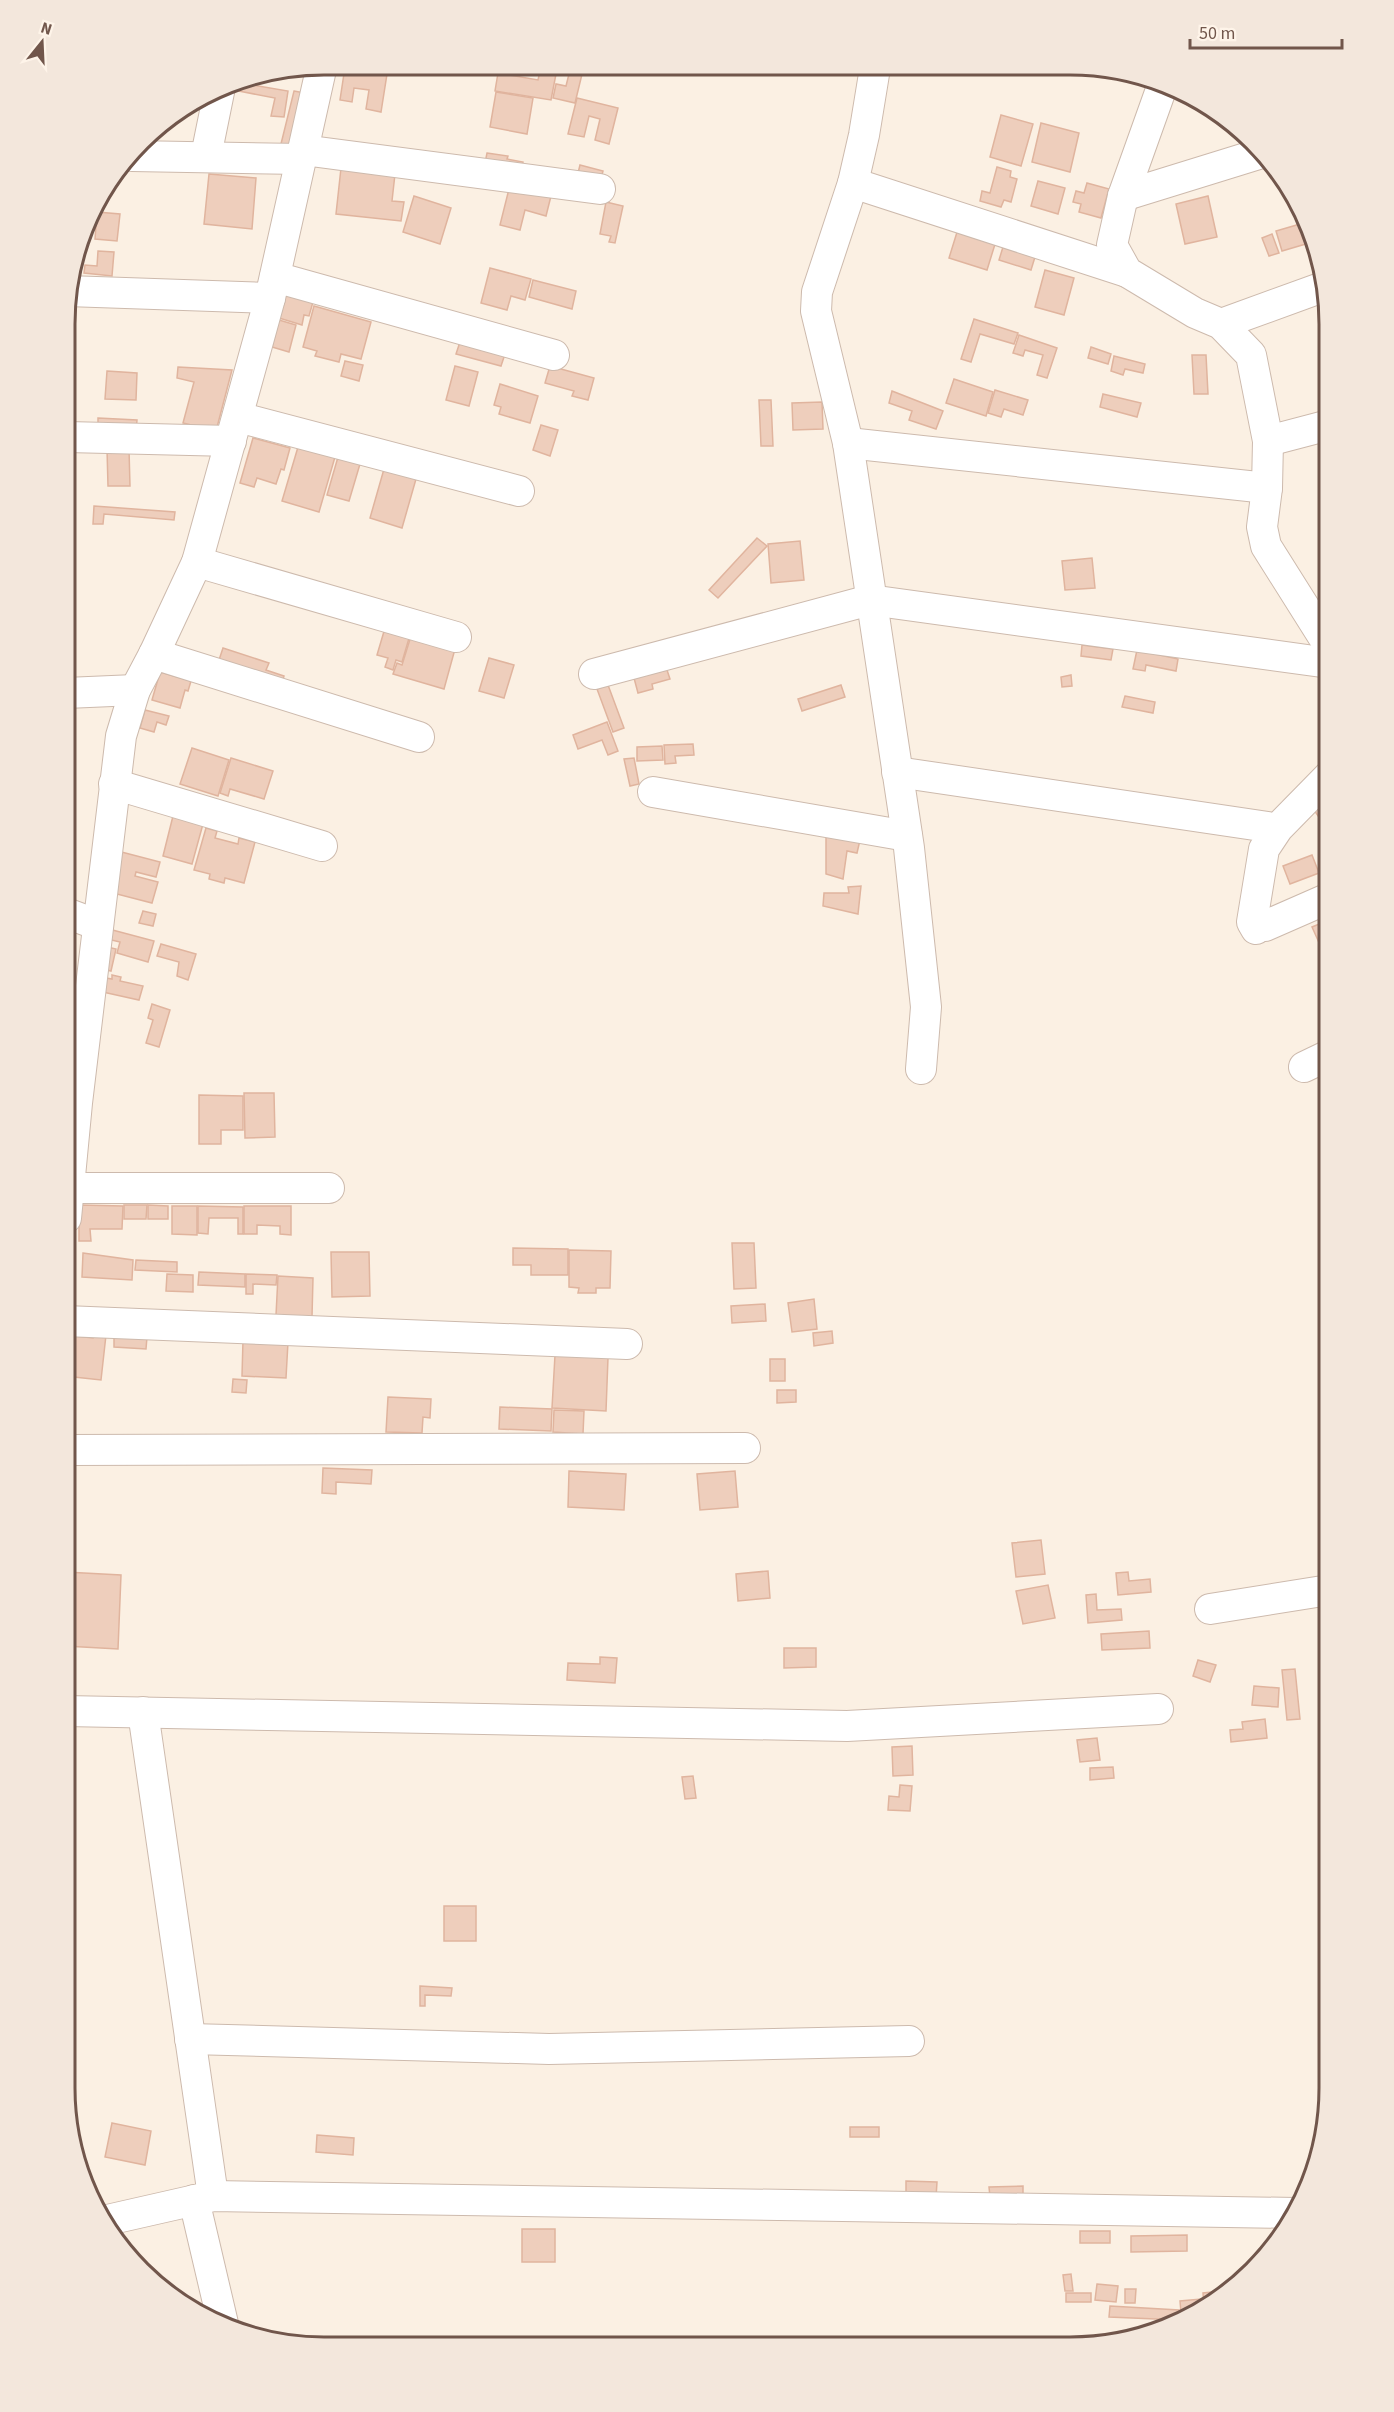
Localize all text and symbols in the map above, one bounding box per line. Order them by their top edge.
north arrow [12,12,72,72]
scale bar [1190,12,1342,50]
text: N [38,17,55,41]
text: 50 m [1199,21,1235,46]

